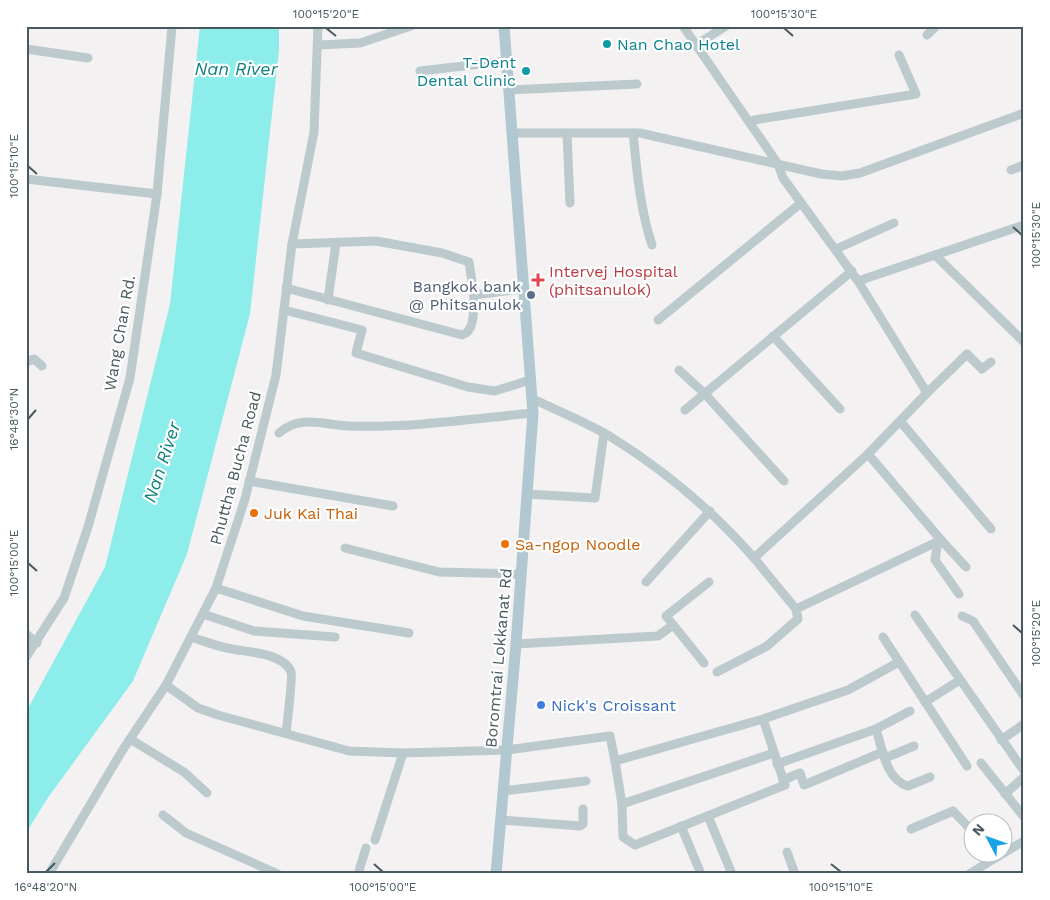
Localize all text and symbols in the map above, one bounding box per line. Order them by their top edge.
text: 100°15'20"E [293,7,360,21]
text: 100°15'30"E [751,7,818,21]
place label: Nan Chao Hotel [617,35,740,54]
marker: Nan Chao Hotel [601,38,613,50]
place label: T-Dent Dental Clinic [417,53,516,90]
water label: Nan River [194,58,279,79]
marker: T-Dent Dental Clinic [520,65,532,77]
text: 100°15'10"E [7,134,21,198]
text: 100°15'30"E [1029,201,1043,268]
place label: Intervej Hospital (phitsanulok) [549,262,678,299]
marker: Intervej Hospital (phitsanulok) [531,273,545,287]
street label: Wang Chan Rd. [100,274,139,393]
place label: Bangkok bank @ Phitsanulok [409,277,521,314]
marker: Bangkok bank @ Phitsanulok [525,289,537,301]
text: 16°48'30"N [7,388,21,450]
street label: Phuttha Bucha Road [206,389,265,547]
water label: Nan River [139,418,185,505]
place label: Juk Kai Thai [264,504,358,523]
marker: Juk Kai Thai [248,507,260,519]
text: 100°15'00"E [7,529,21,597]
place label: Sa-ngop Noodle [515,535,641,554]
marker: Sa-ngop Noodle [499,538,511,550]
street label: Boromtrai Lokkanat Rd [481,568,516,749]
text: 100°15'20"E [1029,599,1043,666]
place label: Nick's Croissant [551,696,676,715]
marker: Nick's Croissant [535,699,547,711]
north arrow [962,812,1012,862]
text: N [969,820,988,839]
text: 16°48'20"N [15,880,77,894]
text: 100°15'00"E [349,880,417,894]
text: 100°15'10"E [809,880,873,894]

